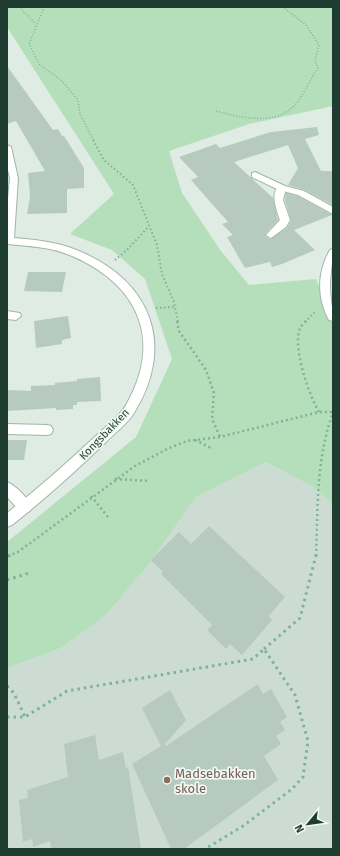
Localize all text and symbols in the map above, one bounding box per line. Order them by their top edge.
street label: Kongsbakken [77,406,132,463]
place label: Madsebakken skole [175,766,256,796]
marker: Madsebakken skole [162,775,172,785]
north arrow [288,804,328,844]
text: N [292,822,307,835]

